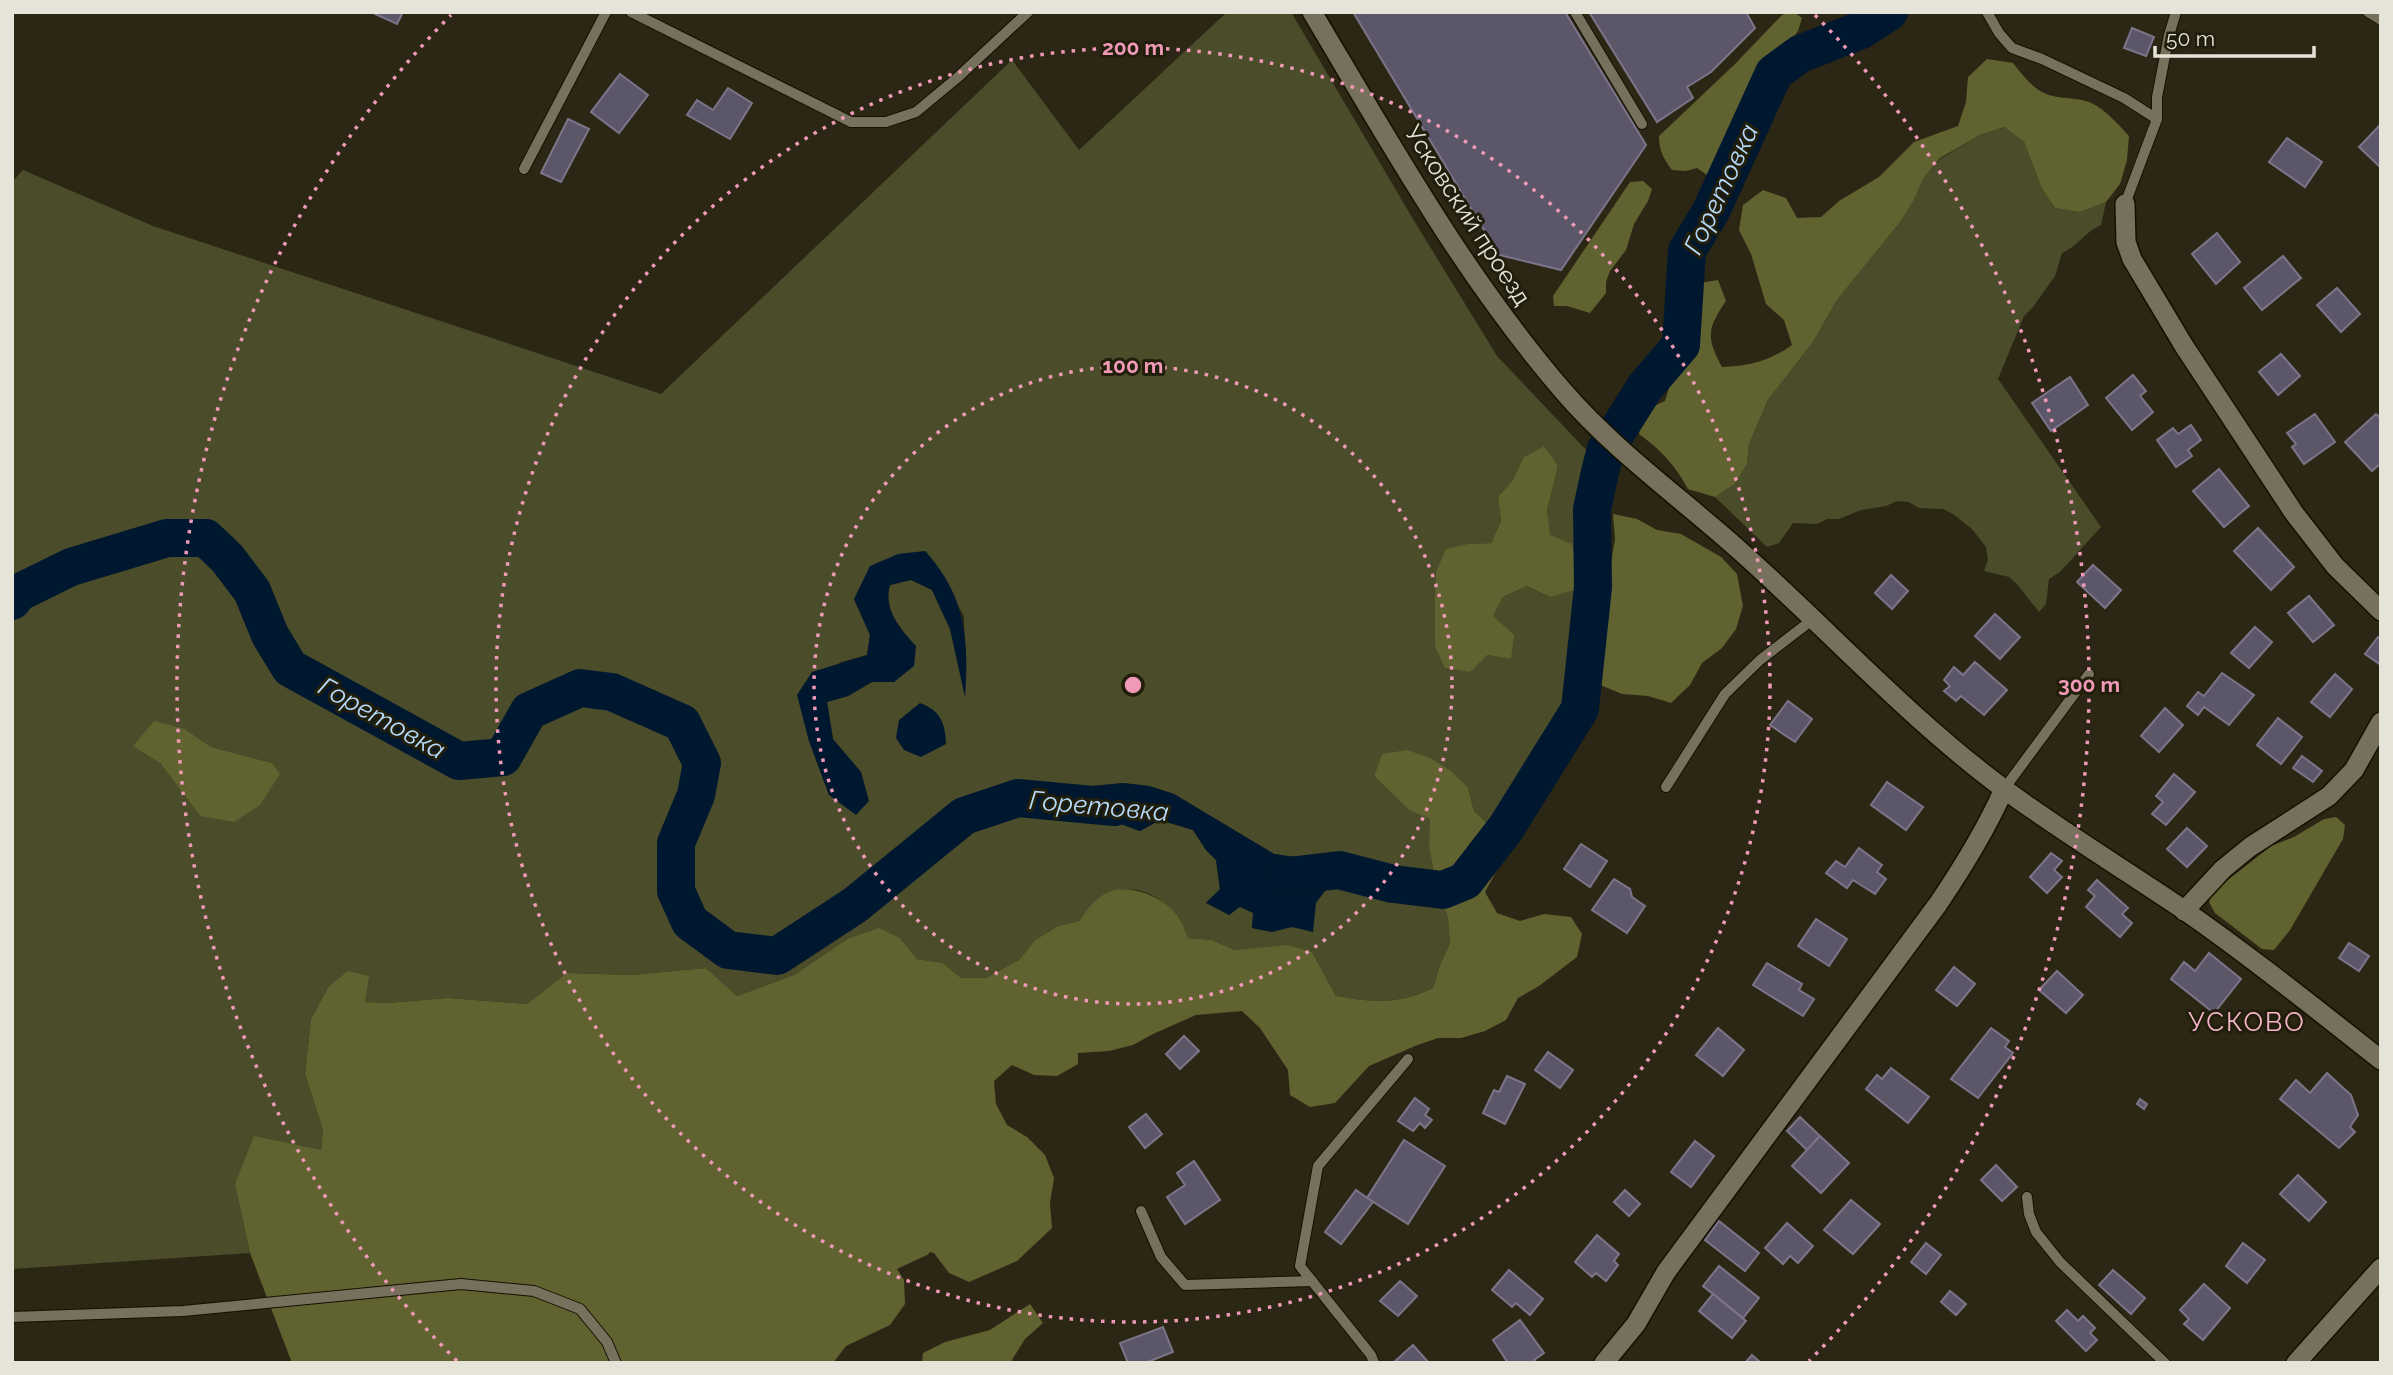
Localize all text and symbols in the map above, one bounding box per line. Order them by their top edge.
scale bar [2155,14,2314,58]
text: 50 m [2166,26,2215,51]
text: 200 m [1102,35,1164,60]
street label: Усковский проезд [1399,119,1537,311]
water label: Горетовка [1678,119,1764,259]
text: 100 m [1103,353,1163,378]
water label: Горетовка [313,671,451,765]
text: 300 m [2058,672,2120,697]
centre of rings [1121,673,1145,697]
water label: Горетовка [1028,785,1170,827]
district label: УСКОВО [2188,1007,2306,1037]

